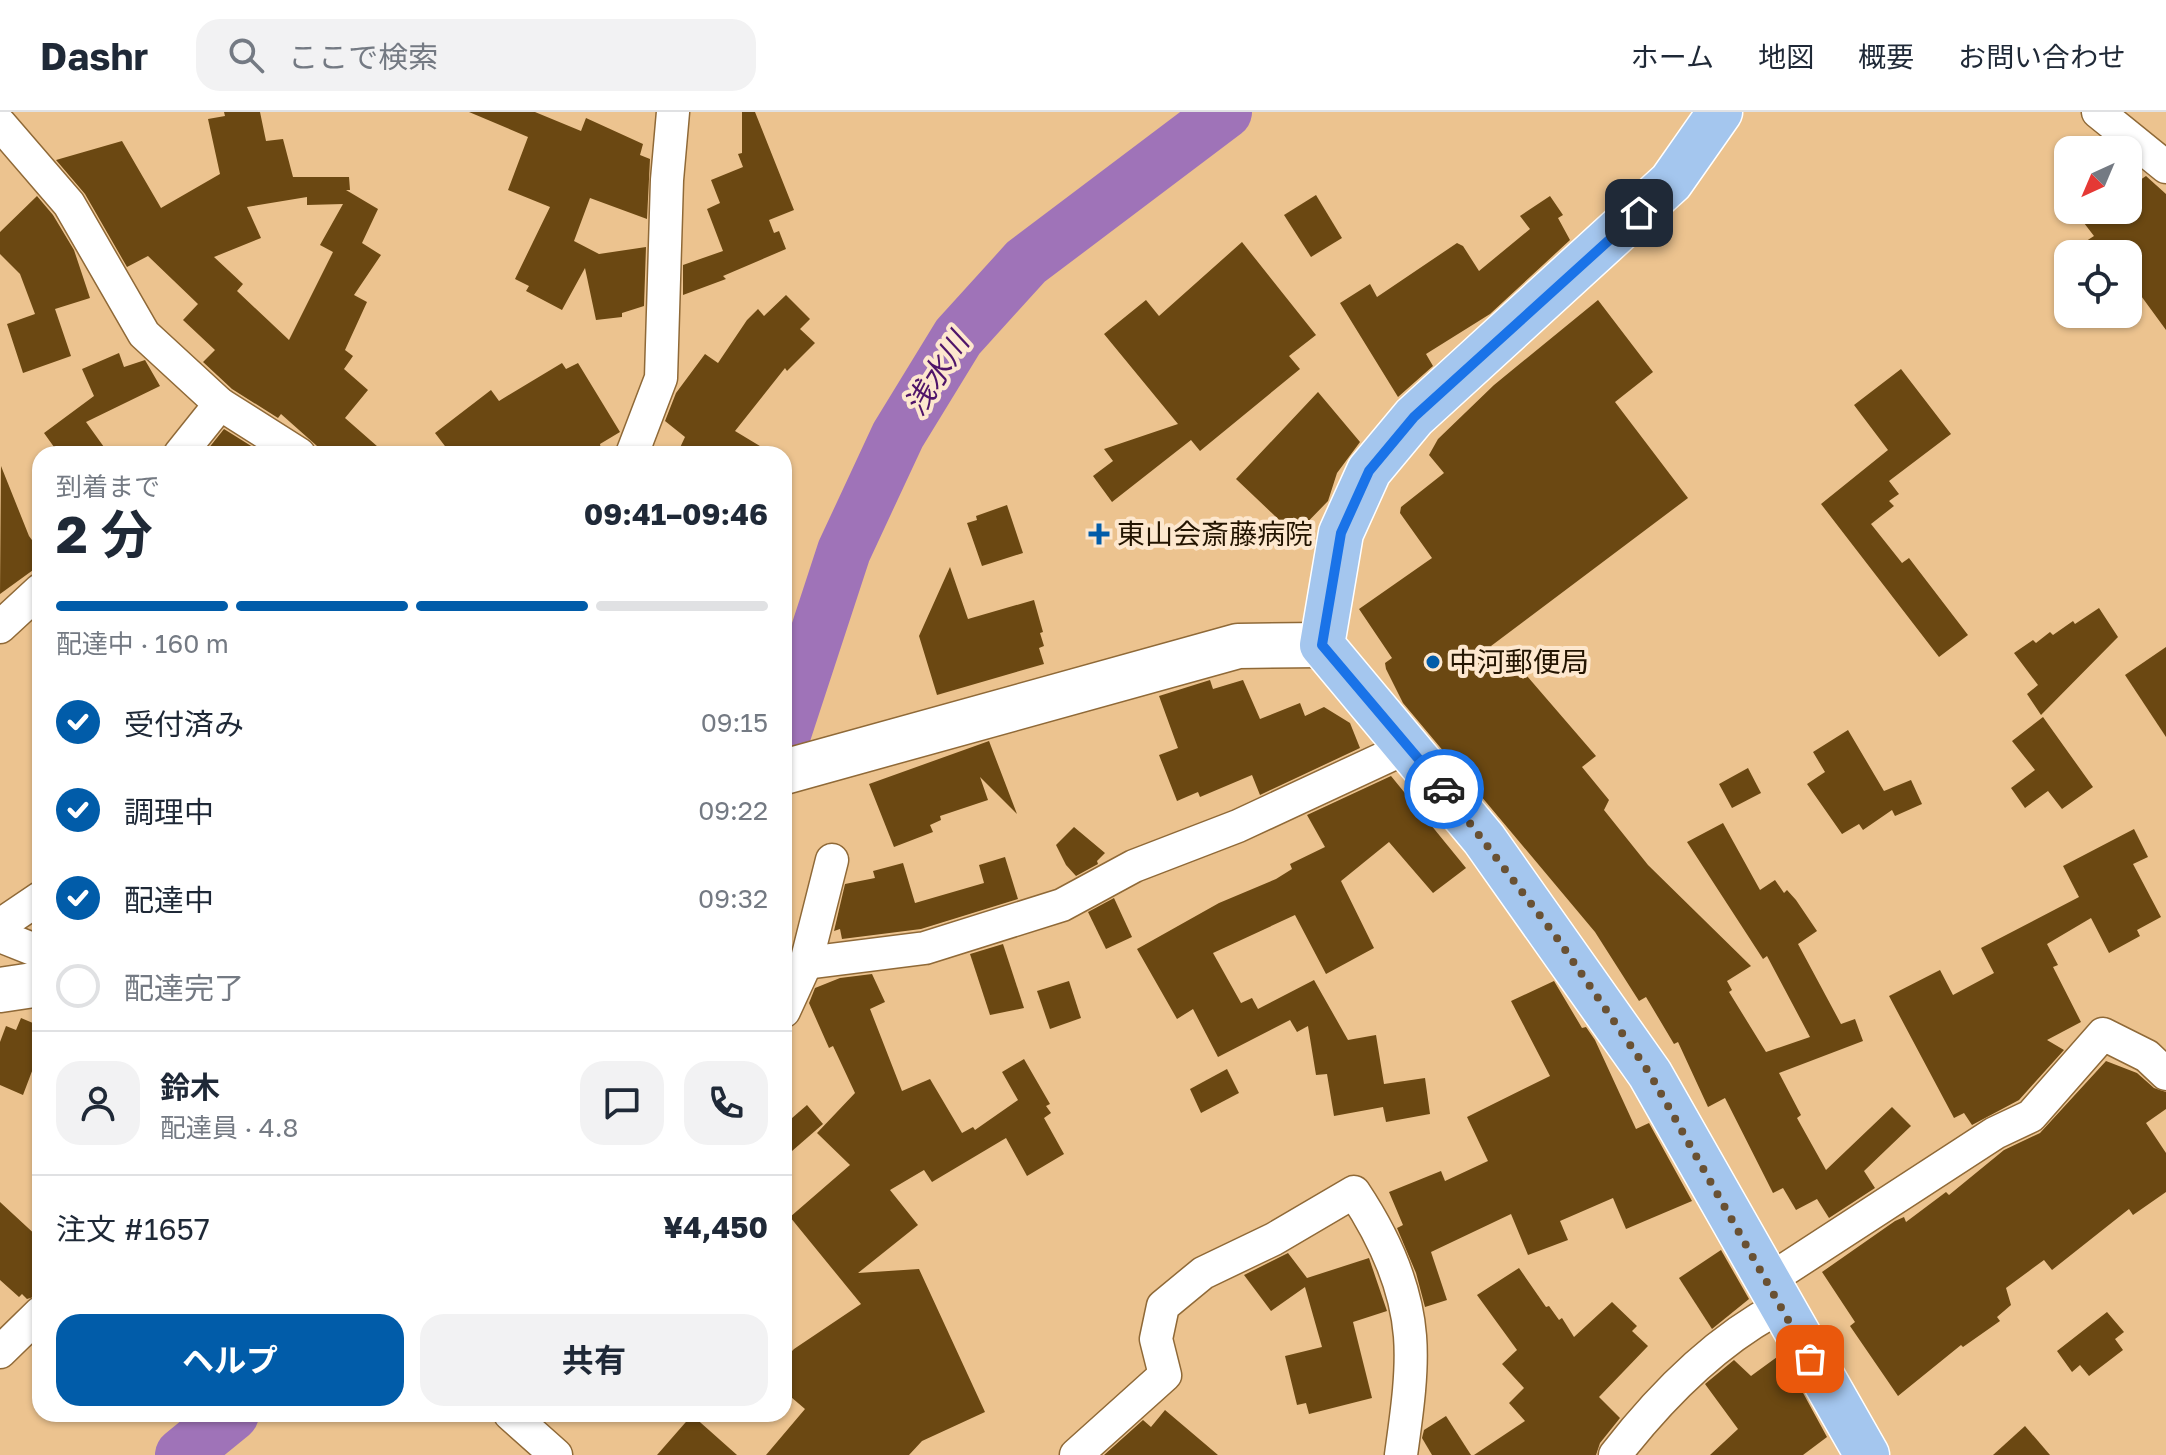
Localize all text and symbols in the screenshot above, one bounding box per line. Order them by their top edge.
search box [196,19,756,91]
text: Dashr [40,33,148,78]
icon: search [224,33,268,77]
text: ここで検索 [288,39,438,75]
text: ホーム [1631,40,1714,73]
text: 地図 [1758,40,1814,73]
text: 概要 [1858,40,1914,73]
text: お問い合わせ [1958,40,2126,73]
north arrow [2054,136,2142,224]
map controls [2054,136,2142,328]
pin [1605,179,1673,247]
icon: home [1617,191,1661,235]
button: locate [2054,240,2142,328]
water label: 浅水川 [897,323,977,421]
text: 到着まで [56,471,160,502]
text: 09:41–09:46 [584,496,768,532]
text: 2 分 [56,502,153,564]
place label: 東山会斎藤病院 [1117,517,1313,550]
marker: 東山会斎藤病院 [1088,523,1110,545]
text: 配達中 · 160 m [56,628,229,659]
place label: 中河郵便局 [1449,645,1589,678]
marker: 中河郵便局 [1424,653,1442,671]
icon: check [56,700,100,744]
text: 受付済み [124,706,244,742]
text: 09:15 [701,707,768,738]
courier [1404,749,1484,829]
icon: car [1422,767,1466,811]
icon: check [56,788,100,832]
text: 調理中 [124,794,214,830]
text: 09:22 [698,795,768,826]
icon: check [56,876,100,920]
text: 配達中 [124,882,214,918]
text: 09:32 [698,883,768,914]
text: 配達完了 [124,970,244,1006]
button: person [56,1061,140,1145]
button: chat [580,1061,664,1145]
button: phone [684,1061,768,1145]
text: 鈴木 [160,1069,220,1105]
text: 配達員 · 4.8 [160,1112,298,1143]
text: ¥4,450 [663,1209,768,1245]
text: 注文 #1657 [56,1211,210,1247]
button: ヘルプ [56,1314,404,1406]
button: 共有 [420,1314,768,1406]
pin [1776,1325,1844,1393]
icon: bag [1788,1337,1832,1381]

